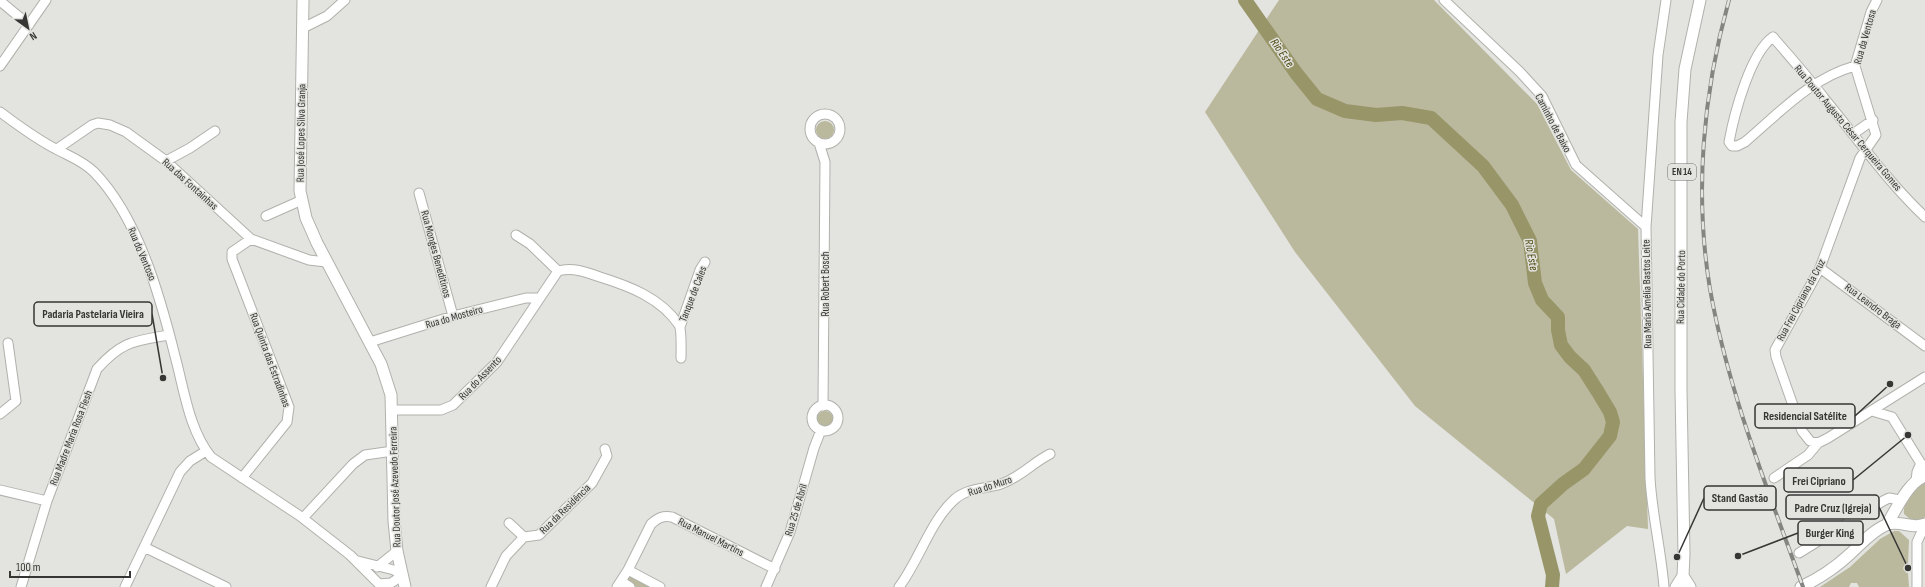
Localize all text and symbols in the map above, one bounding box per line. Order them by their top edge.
north arrow [8,8,48,48]
street label: Rua da Ventosa [1851,8,1879,66]
text: N [27,29,39,43]
water label: Rio Este [1267,36,1297,71]
street label: Rua Doutor Augusto César Cerqueira Gomes [1792,62,1905,194]
street label: Rua José Lopes Silva Granja [294,84,308,182]
street label: Caminho de Baixo [1532,91,1574,155]
street label: Rua das Fontainhas [159,156,221,213]
road number: EN 14 [1668,164,1696,180]
street label: Rua Monges Beneditinos [418,209,454,299]
street label: Rua do Ventoso [125,225,159,283]
water label: Rio Este [1521,238,1541,272]
street label: Rua Maria Amélia Bastos Leite [1640,239,1654,349]
street label: Rua Cidade do Porto [1674,250,1688,324]
street label: Rua Robert Bosch [819,251,832,317]
street label: Rua Frei Cipriano da Cruz [1774,257,1828,343]
street label: Tanque de Cales [676,264,710,324]
street label: Rua Leandro Braga [1842,281,1904,331]
callout: Padaria Pastelaria Vieira [34,302,152,326]
street label: Rua do Mosteiro [424,303,485,331]
text: Padaria Pastelaria Vieira [42,307,144,322]
street label: Rua Quinta das Estradinhas [247,311,293,409]
street label: Rua do Assento [456,353,504,403]
street label: Rua Madre Maria Rosa Flesh [47,388,95,487]
callout: Residencial Satélite [1755,404,1855,428]
text: Residencial Satélite [1763,409,1847,424]
street label: Rua Doutor José Azevedo Ferreira [386,427,404,547]
callout: Frei Cipriano [1784,468,1853,492]
street label: Rua do Muro [966,473,1014,499]
text: Frei Cipriano [1792,474,1846,489]
street label: Rua da Residência [537,481,593,537]
street label: Rua 25 de Abril [782,482,810,538]
callout: Stand Gastāo [1704,486,1776,510]
text: Stand Gastāo [1712,491,1768,506]
callout: Padre Cruz (Igreja) [1786,495,1879,519]
text: Padre Cruz (Igreja) [1795,501,1872,516]
street label: Rua Manuel Martins [676,515,746,559]
callout: Burger King [1798,521,1863,545]
text: Burger King [1806,526,1854,541]
scale bar [10,553,130,579]
text: 100 m [16,560,41,575]

